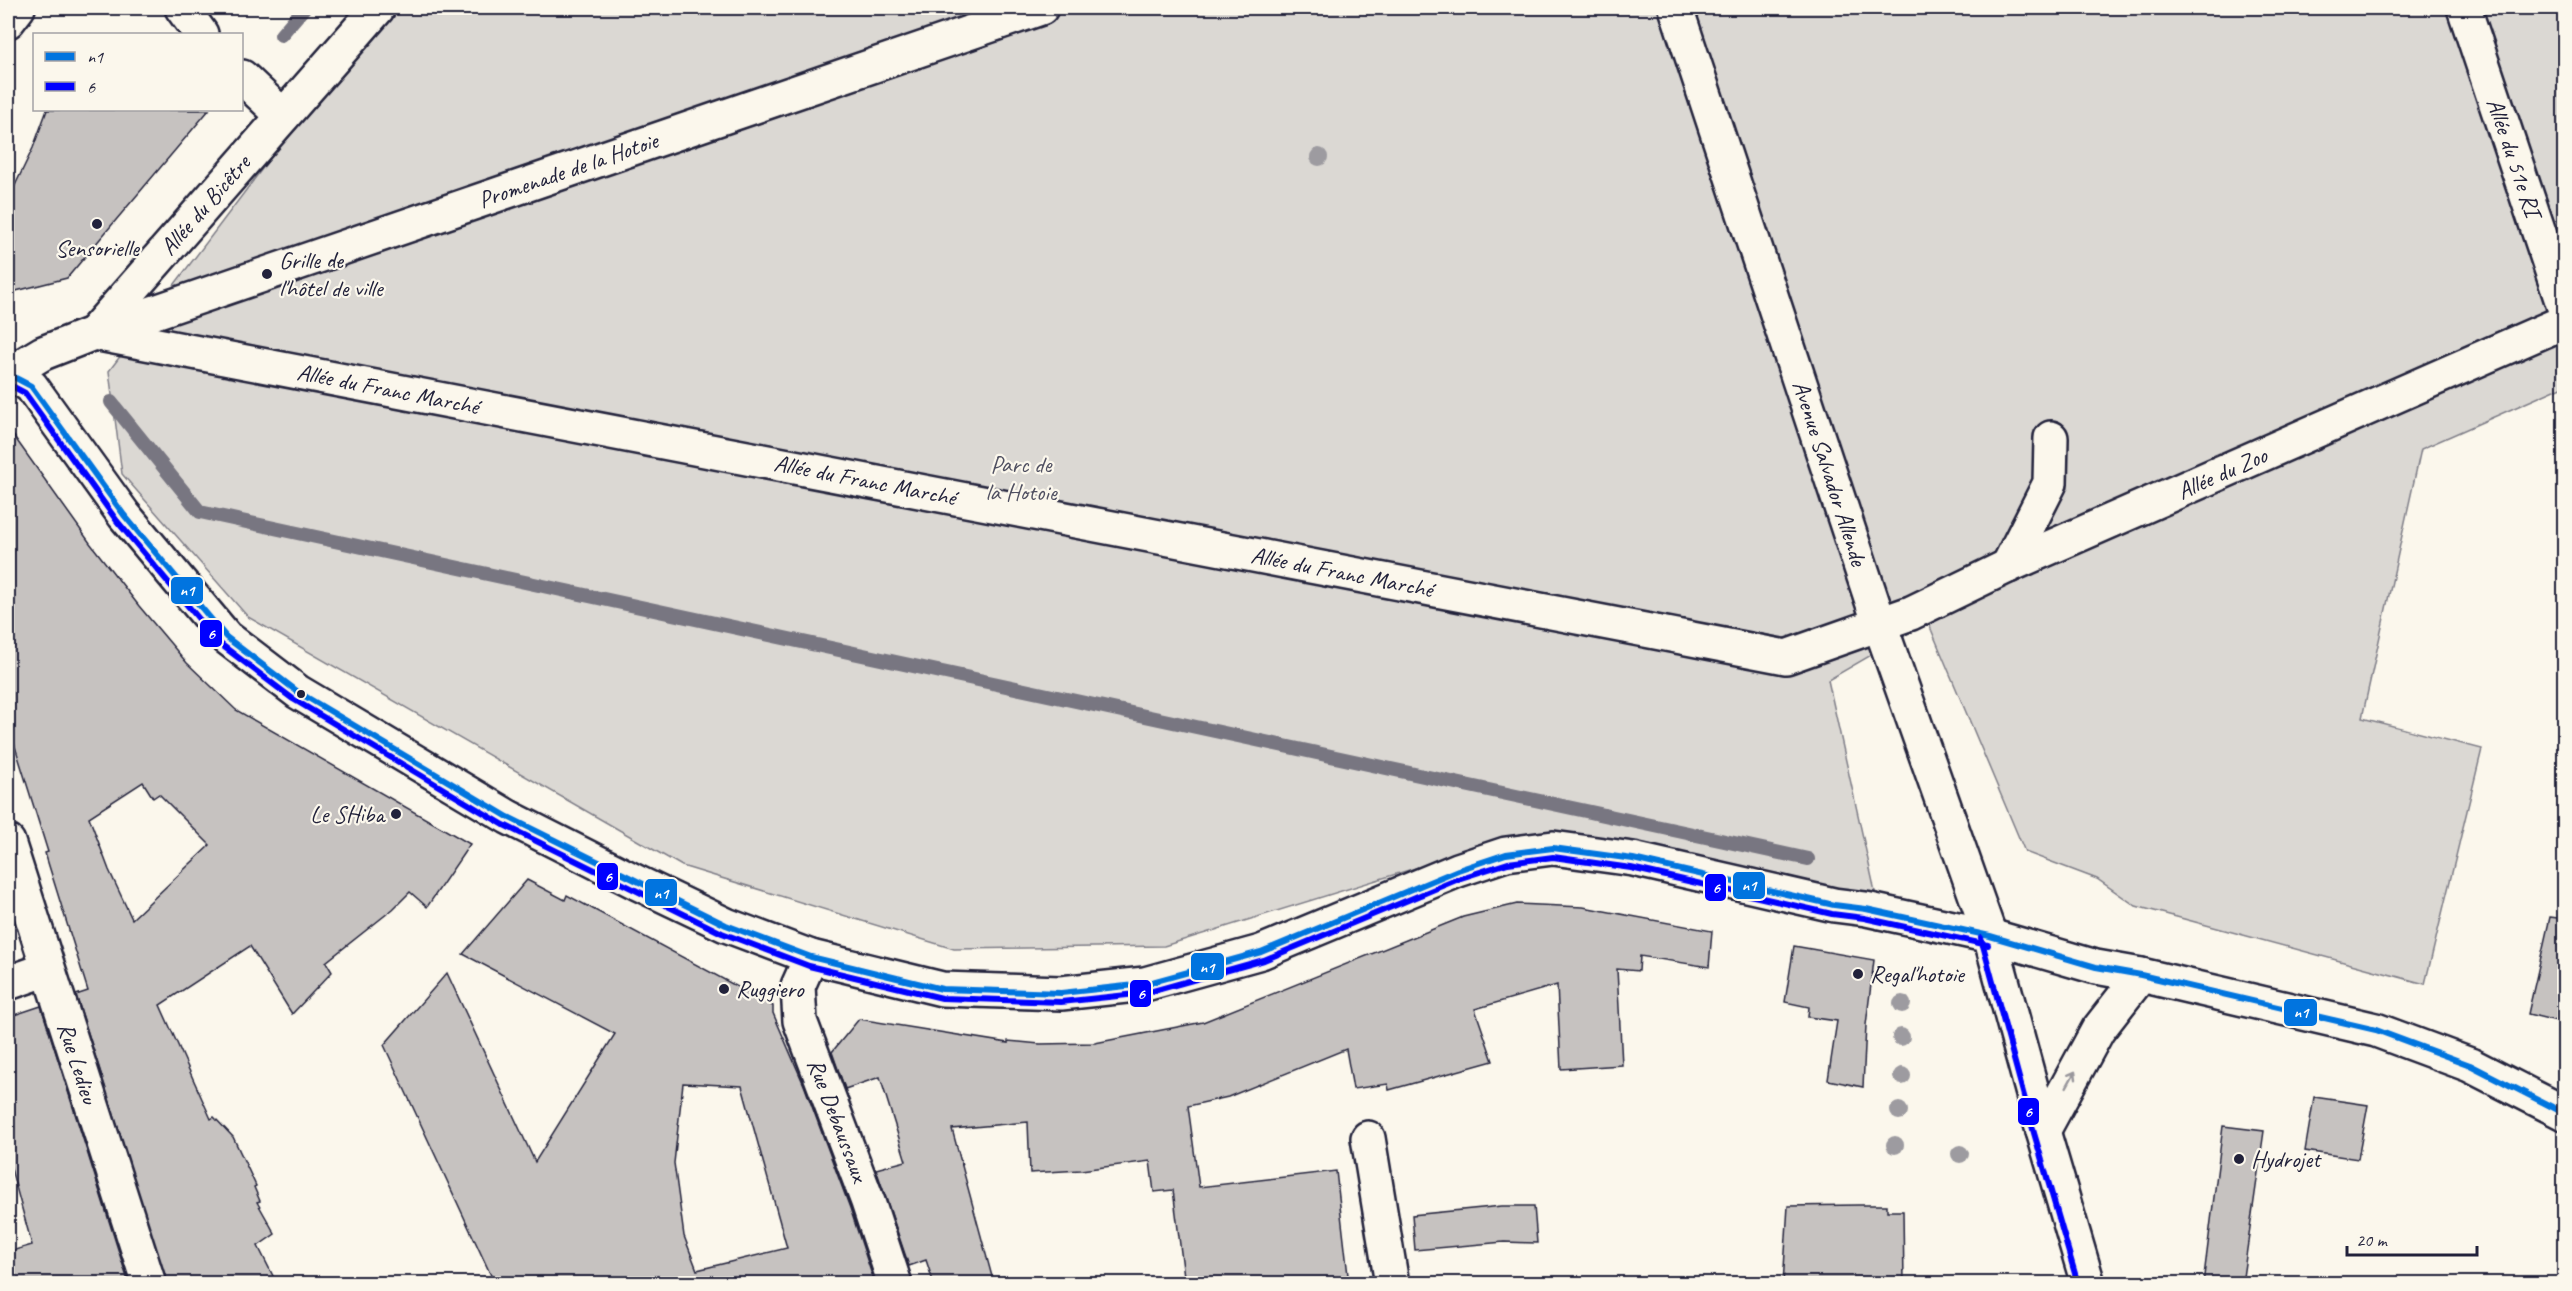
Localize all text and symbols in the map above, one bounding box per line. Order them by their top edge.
legend [33,33,243,111]
text: n1 [87,46,104,68]
text: 6 [87,76,96,98]
street label: Allée du 51e RI [2480,94,2550,225]
street label: Promenade de la Hotoie [474,125,664,215]
street label: Allée du Bicêtre [153,147,258,261]
marker: Sensorielle [90,217,104,231]
place label: Sensorielle [55,233,141,263]
place label: Grille de l'hôtel de ville [279,245,385,303]
marker: Grille de l'hôtel de ville [260,267,274,281]
street label: Allée du Franc Marché [295,357,486,422]
street label: Avenue Salvador Allende [1786,377,1875,571]
street label: Allée du Zoo [2172,439,2273,506]
street label: Allée du Franc Marché [772,448,963,513]
park label: Parc de la Hotoie [985,449,1059,507]
street label: Allée du Franc Marché [1249,540,1440,605]
line badge: n1 [170,576,204,605]
text: n1 [180,581,196,601]
line badge: 6 [199,619,223,648]
text: 6 [207,624,216,644]
unlabelled marker [295,688,307,700]
place label: Le SHiba [310,799,386,829]
marker: Le SHiba [389,807,403,821]
line badge: 6 [596,862,619,891]
text: 6 [604,867,613,887]
line badge: n1 [1732,871,1766,900]
line badge: 6 [1704,873,1727,902]
text: n1 [1742,876,1758,896]
line badge: n1 [644,878,678,907]
text: 6 [1712,878,1721,898]
text: n1 [654,884,670,904]
line badge: n1 [1190,952,1225,981]
text: n1 [1200,958,1216,978]
place label: Regal'hotoie [1870,959,1966,989]
marker: Regal'hotoie [1851,967,1865,981]
place label: Ruggiero [736,974,805,1004]
line badge: 6 [1129,979,1152,1008]
marker: Ruggiero [717,982,731,996]
text: 6 [1137,984,1146,1004]
line badge: n1 [2283,998,2318,1027]
text: n1 [2294,1003,2310,1023]
street label: Rue Ledieu [51,1019,106,1109]
street label: Rue Debaussaux [801,1054,876,1187]
one-way arrow [2066,1071,2077,1089]
line badge: 6 [2017,1097,2040,1126]
text: 6 [2024,1102,2033,1122]
place label: Hydrojet [2251,1144,2322,1174]
marker: Hydrojet [2232,1152,2246,1166]
scale bar [2347,1219,2478,1257]
text: 20 m [2356,1229,2389,1251]

